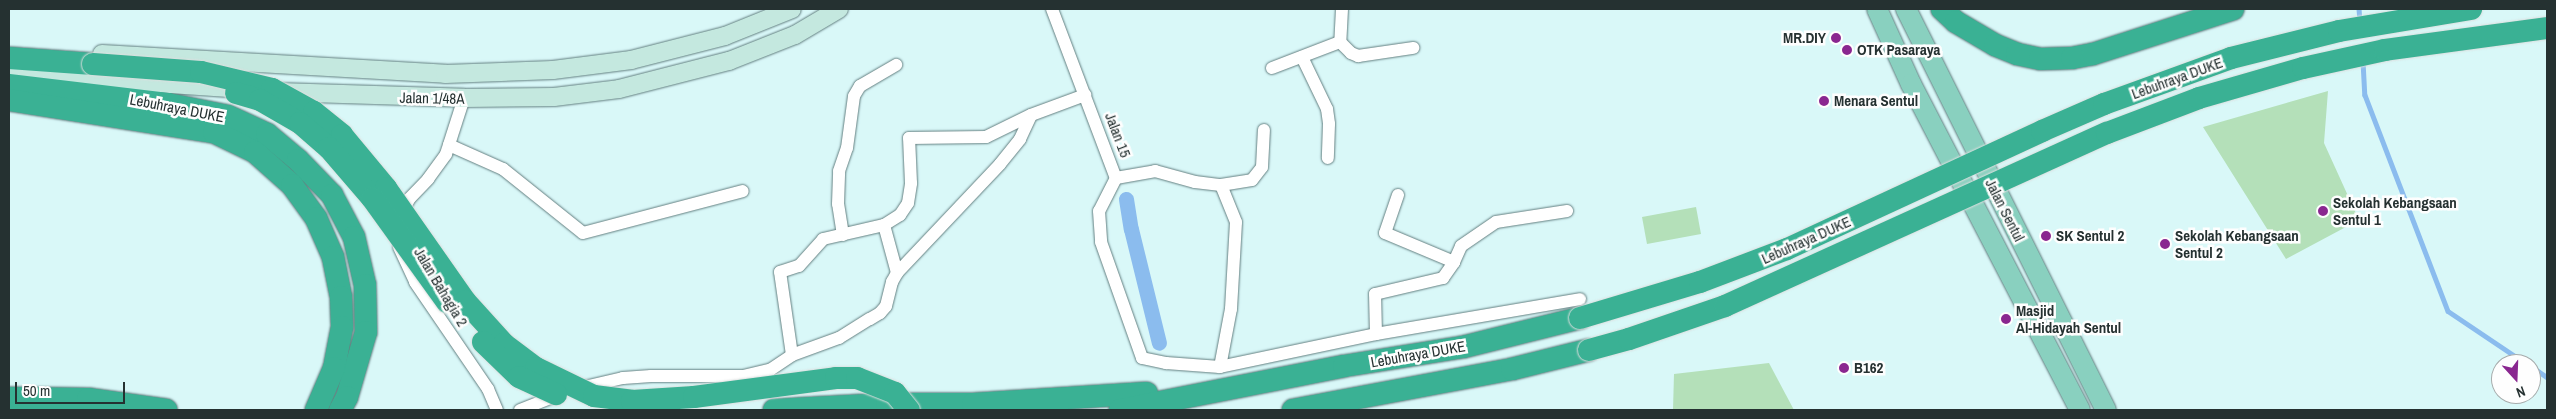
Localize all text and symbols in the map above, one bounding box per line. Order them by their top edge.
place label: MR.DIY [1783,29,1826,47]
marker: MR.DIY [1830,32,1842,44]
place label: OTK Pasaraya [1857,41,1940,59]
marker: OTK Pasaraya [1841,44,1853,56]
street label: Lebuhraya DUKE [2129,53,2225,103]
street label: Jalan 1/48A [399,88,465,108]
street label: Lebuhraya DUKE [128,90,226,126]
place label: Menara Sentul [1834,92,1918,110]
marker: Menara Sentul [1818,95,1830,107]
street label: Jalan 15 [1101,110,1135,160]
street label: Jalan Sentul [1982,176,2028,244]
place label: Sekolah Kebangsaan Sentul 1 [2333,193,2457,228]
marker: Sekolah Kebangsaan Sentul 1 [2317,205,2329,217]
street label: Lebuhraya DUKE [1759,212,1853,268]
place label: Sekolah Kebangsaan Sentul 2 [2175,226,2299,261]
place label: SK Sentul 2 [2056,227,2124,245]
marker: SK Sentul 2 [2040,230,2052,242]
marker: Sekolah Kebangsaan Sentul 2 [2159,238,2171,250]
street label: Jalan Bahagia 2 [410,244,472,330]
place label: Masjid Al-Hidayah Sentul [2016,301,2121,336]
marker: Masjid Al-Hidayah Sentul [2000,313,2012,325]
street label: Lebuhraya DUKE [1369,337,1467,371]
north arrow [2491,354,2541,404]
place label: B162 [1854,359,1883,377]
marker: B162 [1838,362,1850,374]
scale bar [18,372,128,404]
text: 50 m [23,380,50,401]
text: N [2514,382,2528,402]

